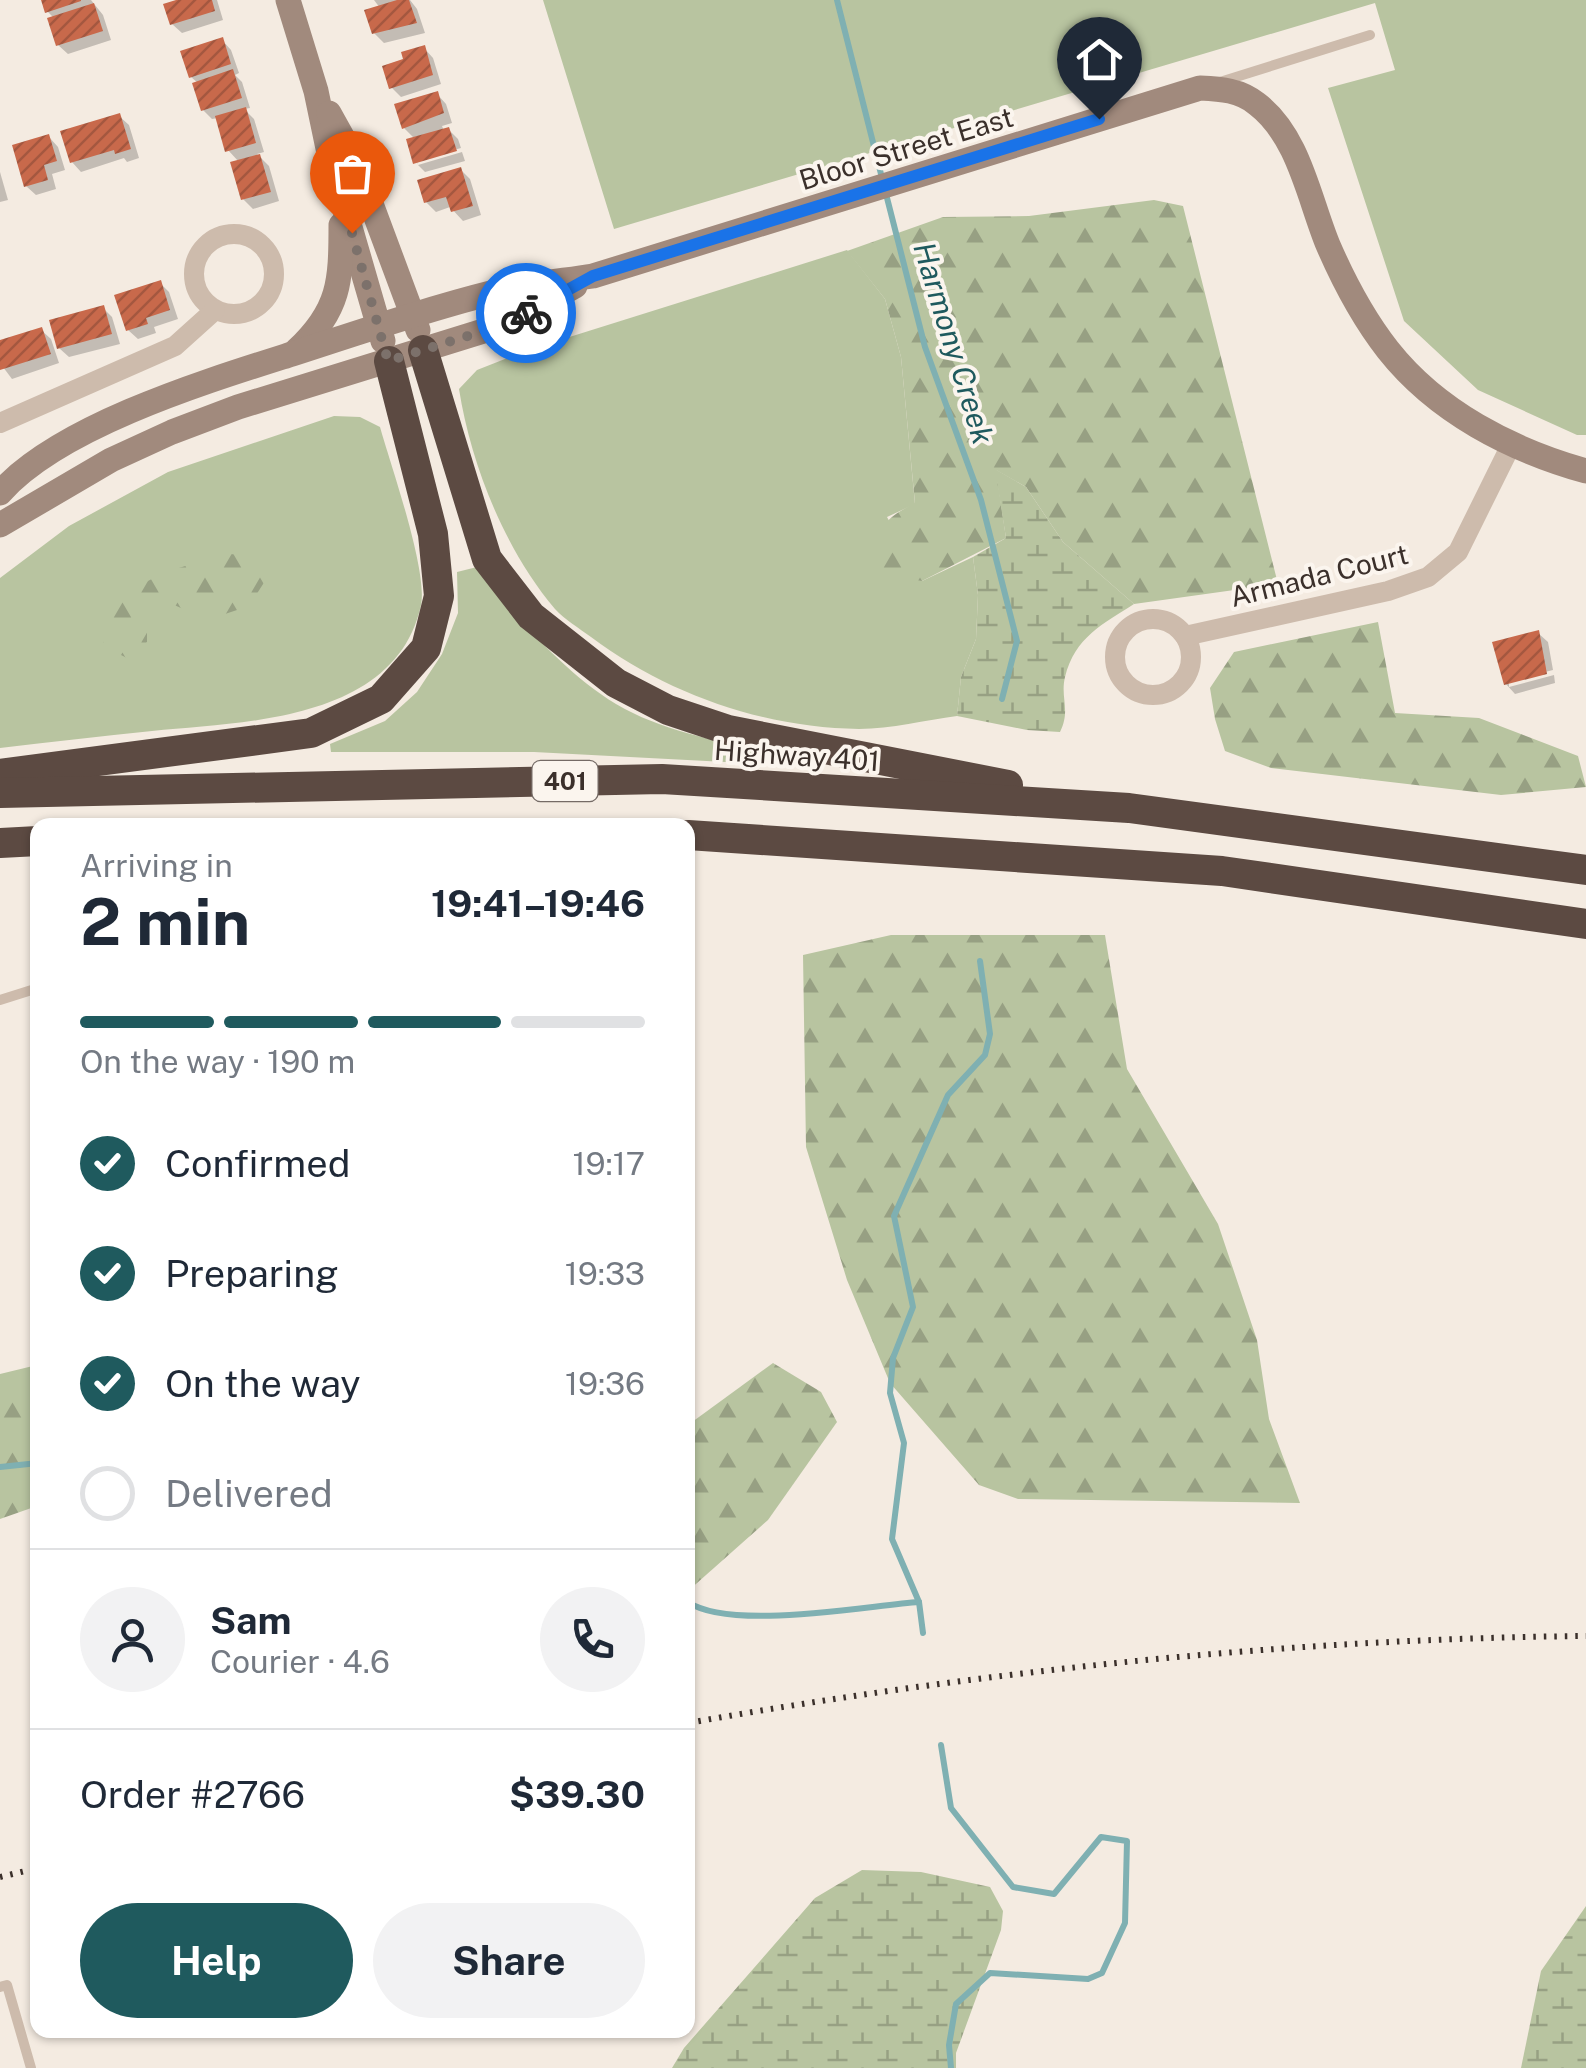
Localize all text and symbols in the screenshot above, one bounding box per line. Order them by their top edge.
pin [1057,17,1142,120]
icon: home [1072,32,1127,87]
street label: Bloor Street East [795,100,1017,196]
pin [310,131,395,234]
icon: bag [325,146,380,201]
water label: Harmony Creek [906,238,1002,449]
courier [476,263,576,363]
icon: bike [499,286,554,341]
street label: Armada Court [1227,537,1411,613]
street label: Highway 401 [713,733,881,777]
road number: 401 [532,761,598,801]
text: Arriving in [80,847,233,884]
text: 19:41–19:46 [431,881,645,926]
text: 2 min [80,883,250,960]
text: On the way · 190 m [80,1043,355,1080]
icon: check [80,1136,135,1191]
text: Confirmed [165,1141,350,1186]
text: 19:17 [573,1145,645,1182]
icon: check [80,1246,135,1301]
text: Preparing [165,1251,339,1296]
text: 19:33 [565,1255,645,1292]
icon: check [80,1356,135,1411]
text: On the way [165,1361,361,1406]
text: 19:36 [565,1365,645,1402]
text: Delivered [165,1471,333,1516]
button: person [80,1587,185,1692]
button: phone [540,1587,645,1692]
text: Sam [210,1598,292,1643]
text: Courier · 4.6 [210,1643,390,1680]
text: Order #2766 [80,1772,305,1817]
text: $39.30 [509,1772,645,1817]
button: Help [80,1903,353,2018]
button: Share [373,1903,645,2018]

